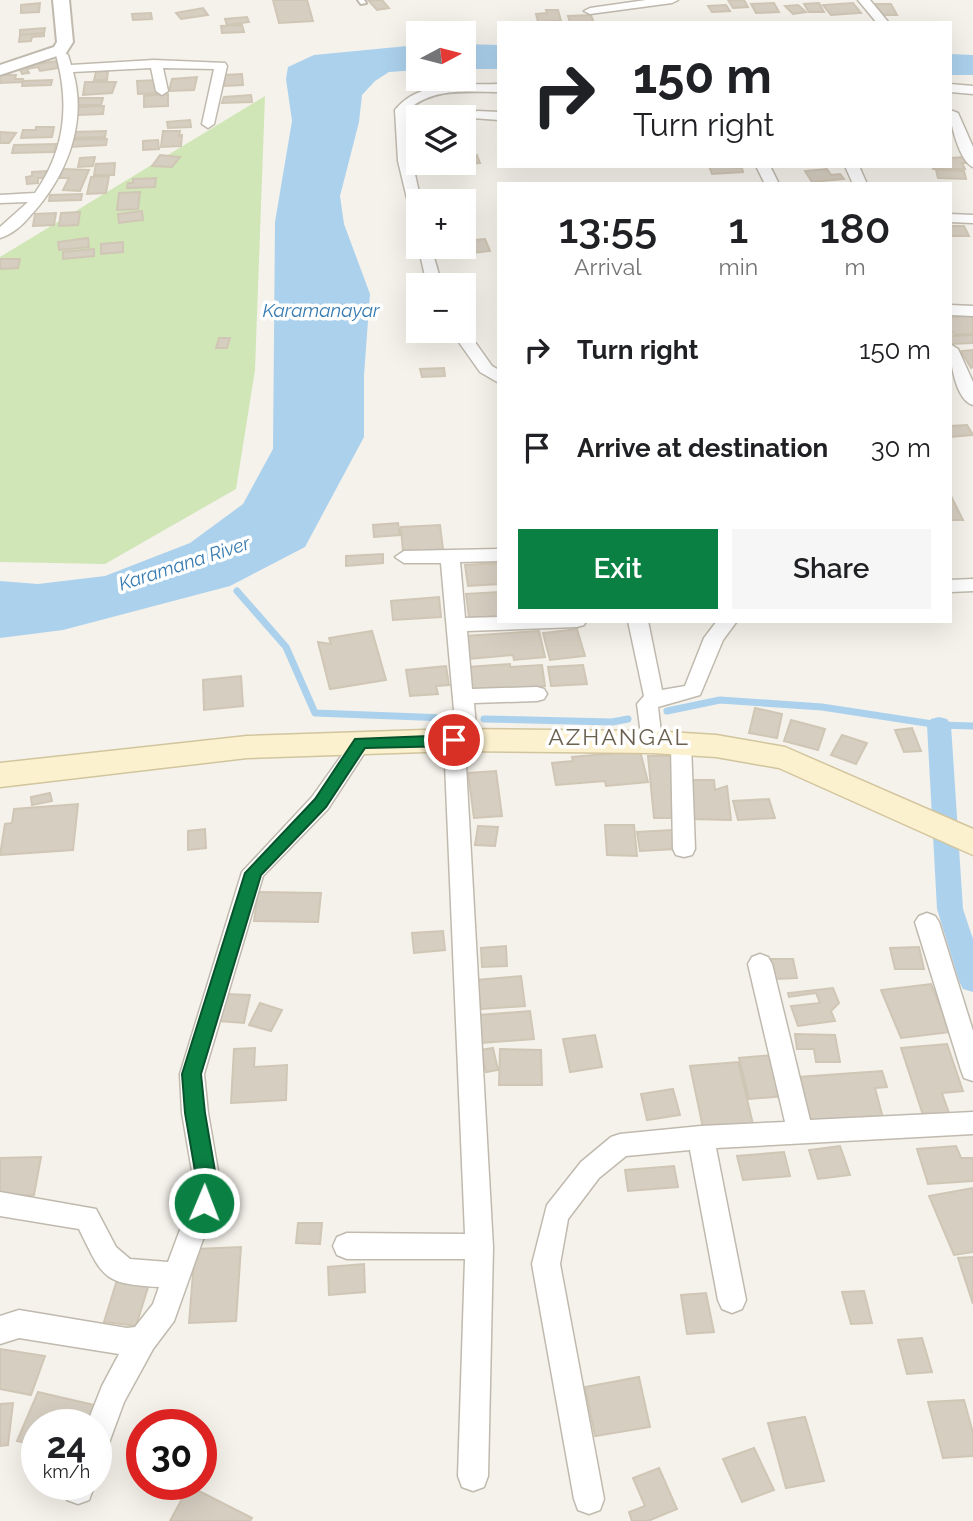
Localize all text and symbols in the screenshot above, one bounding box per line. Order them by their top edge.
north arrow [406,21,476,91]
map controls [406,21,476,343]
text: 150 m [633,47,772,104]
icon: right [518,49,609,140]
button: layers [406,105,476,175]
text: Turn right [633,106,774,143]
button: + [406,189,476,259]
text: 13:55 [559,204,657,253]
text: 1 [728,204,748,253]
text: 180 [820,204,890,253]
text: Arrival [574,253,642,280]
text: min [719,253,758,280]
text: m [844,253,866,280]
button: − [406,273,476,343]
water label: Karamanayar [262,299,381,321]
icon: right [518,331,556,369]
text: Turn right [577,335,698,365]
text: 150 m [859,335,931,365]
icon: arrive [518,429,556,467]
text: Arrive at destination [577,433,828,463]
text: 30 m [871,433,931,463]
button: Exit [518,529,718,609]
button: Share [732,529,931,609]
water label: Karamana River [116,531,254,595]
pin [424,710,484,770]
icon: arrive [435,721,473,759]
district label: AZHANGAL [548,723,690,750]
position arrow [167,1166,241,1240]
speed limit sign: 30 [126,1409,217,1500]
text: 24 [47,1425,86,1466]
text: km/h [43,1461,90,1482]

